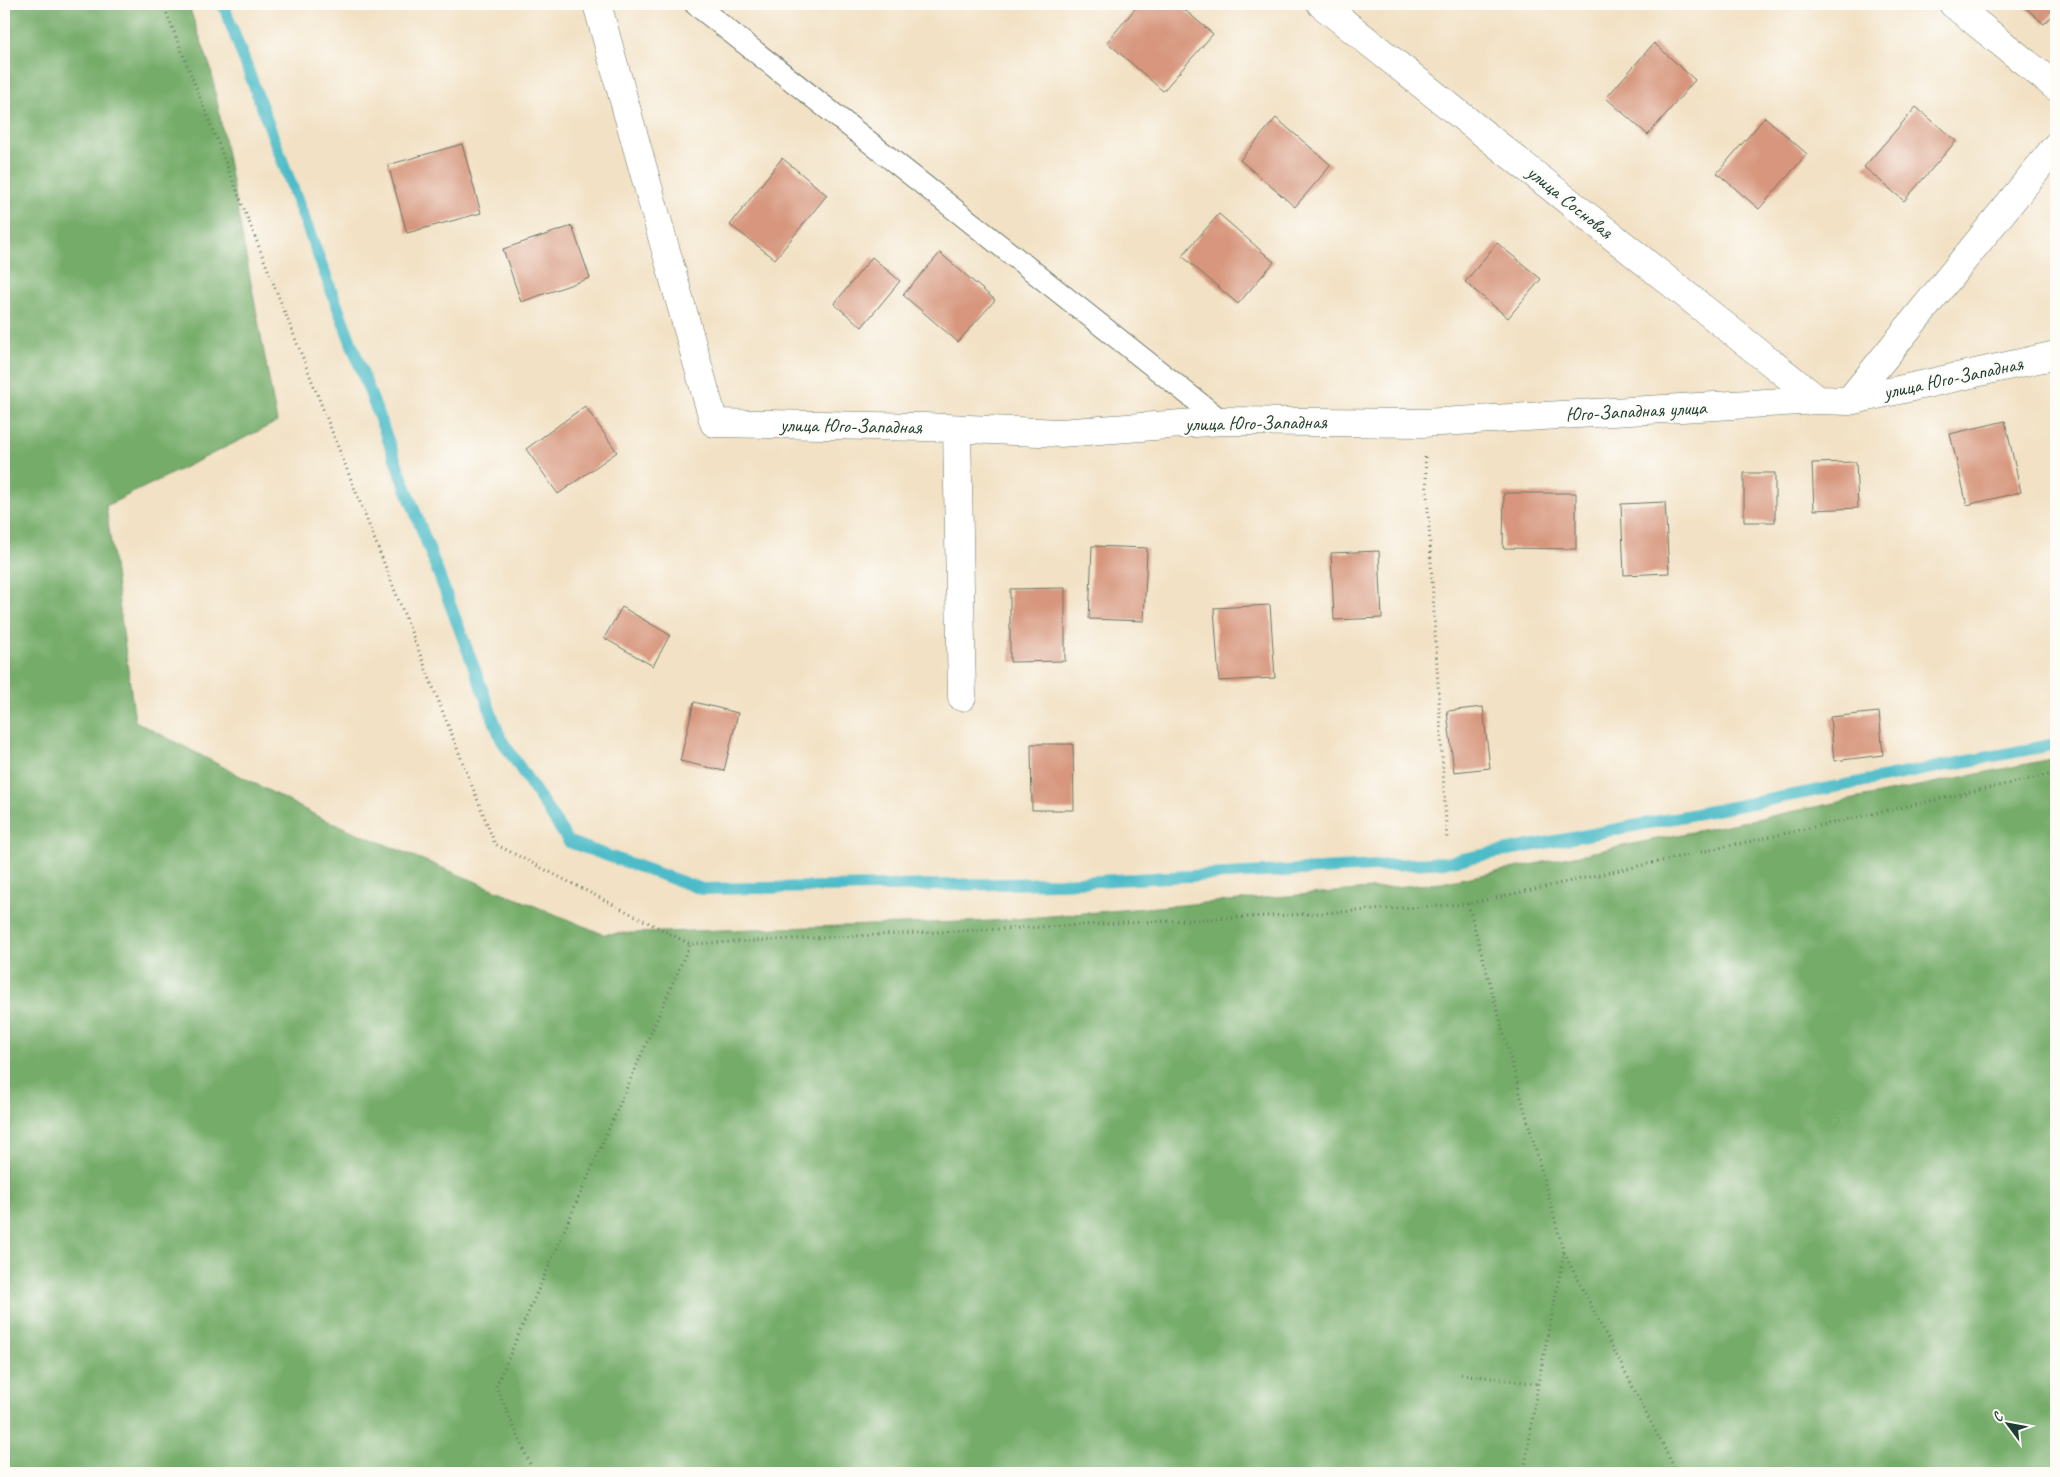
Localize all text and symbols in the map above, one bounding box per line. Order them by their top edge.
street label: улица Сосновая [1521,159,1619,245]
street label: улица Юго-Западная [1880,351,2026,405]
street label: Юго-Западная улица [1565,395,1708,427]
street label: улица Юго-Западная [1184,409,1328,437]
street label: улица Юго-Западная [779,412,923,440]
north arrow [1982,1400,2032,1450]
text: С [1988,1408,2008,1425]

